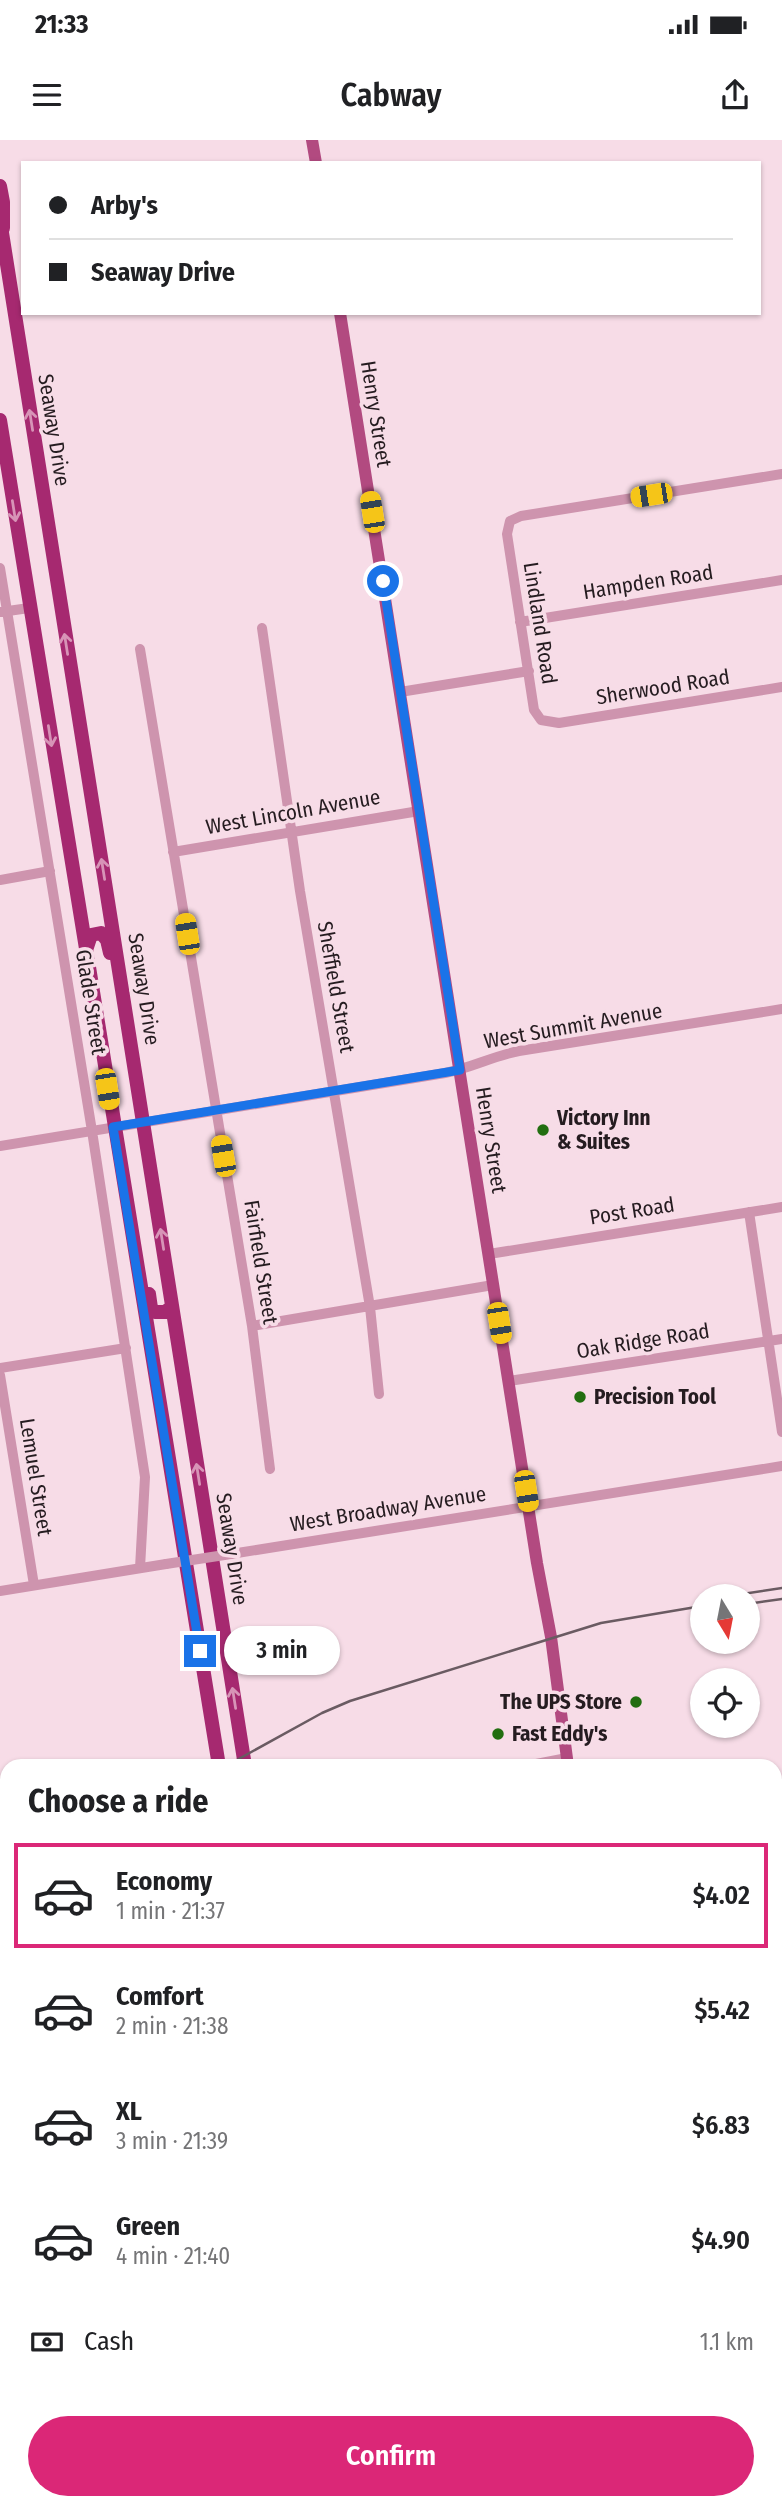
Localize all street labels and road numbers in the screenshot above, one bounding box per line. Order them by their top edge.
street label: Henry Street [355,359,397,469]
street label: Seaway Drive [32,372,76,488]
street label: Hampden Road [581,559,715,605]
street label: Lindland Road [518,560,562,686]
street label: Sherwood Road [594,664,732,710]
street label: West Lincoln Avenue [204,784,382,840]
street label: Sheffield Street [312,919,360,1055]
street label: Seaway Drive [122,931,166,1047]
street label: Glade Street [70,948,112,1056]
street label: West Summit Avenue [482,998,664,1054]
street label: Henry Street [470,1085,512,1195]
street label: Post Road [588,1191,676,1231]
street label: Fairfield Street [238,1198,284,1326]
street label: Oak Ridge Road [575,1318,711,1364]
street label: Lemuel Street [14,1416,58,1538]
street label: West Broadway Avenue [288,1481,488,1537]
street label: Seaway Drive [210,1491,254,1607]

